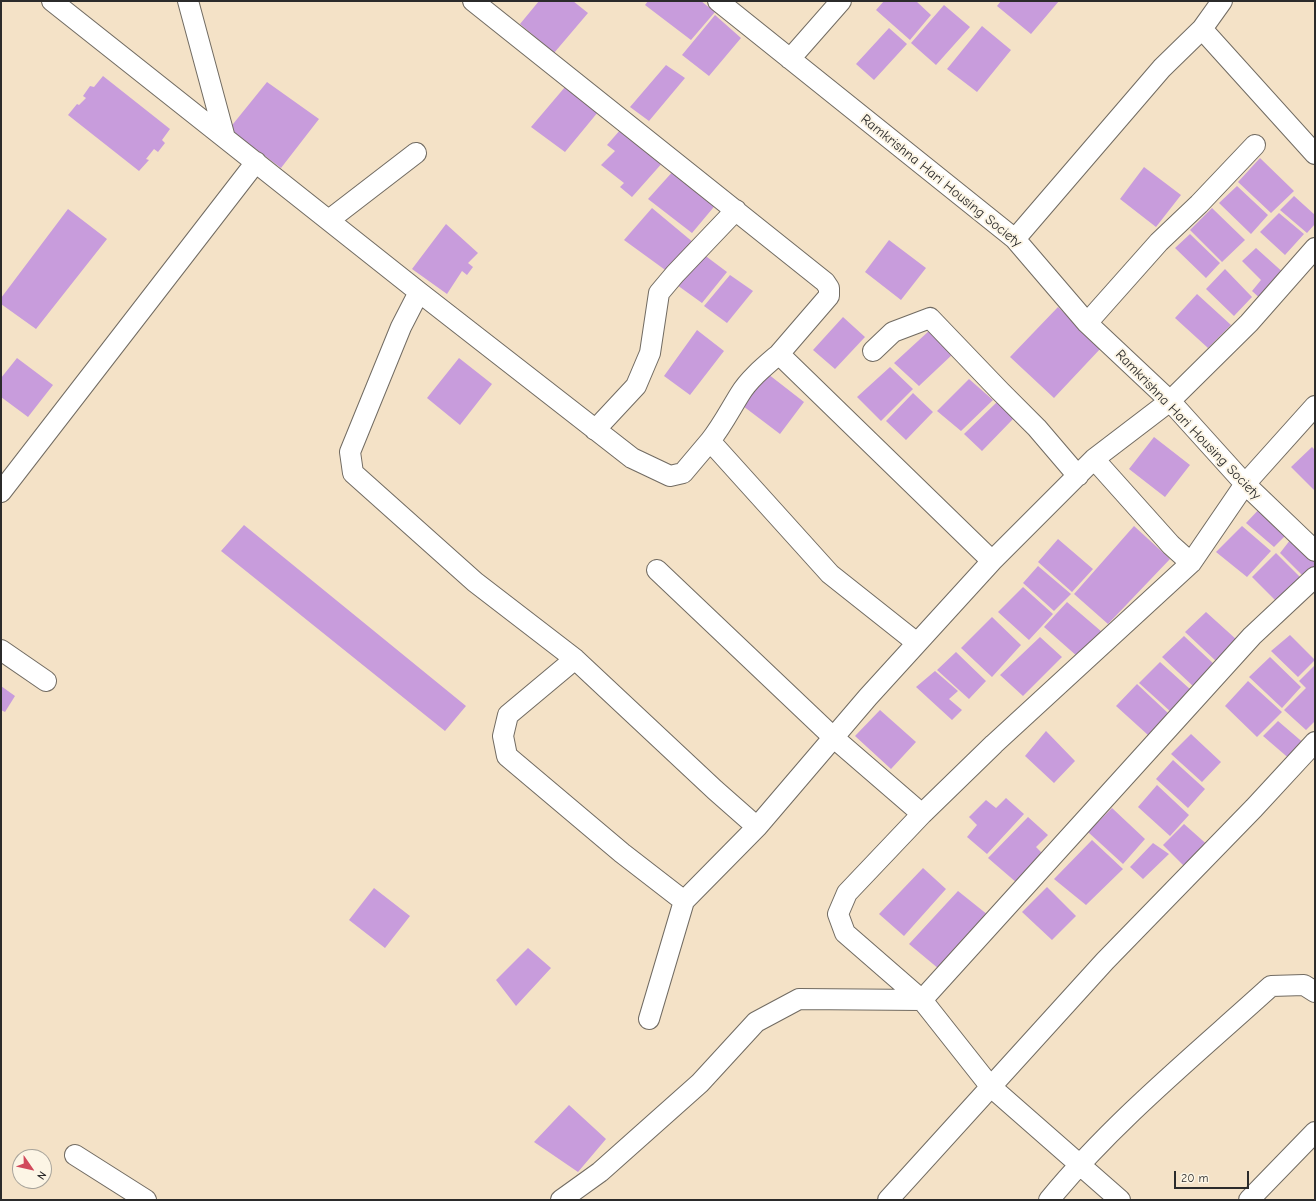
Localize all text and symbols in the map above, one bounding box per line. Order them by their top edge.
street label: Ramkrishna Hari Housing Society [857,111,1025,251]
street label: Ramkrishna Hari Housing Society [1112,346,1264,504]
north arrow [12,1149,52,1189]
scale bar [1176,1163,1251,1189]
text: N [34,1169,49,1182]
text: 20 m [1181,1171,1209,1185]

